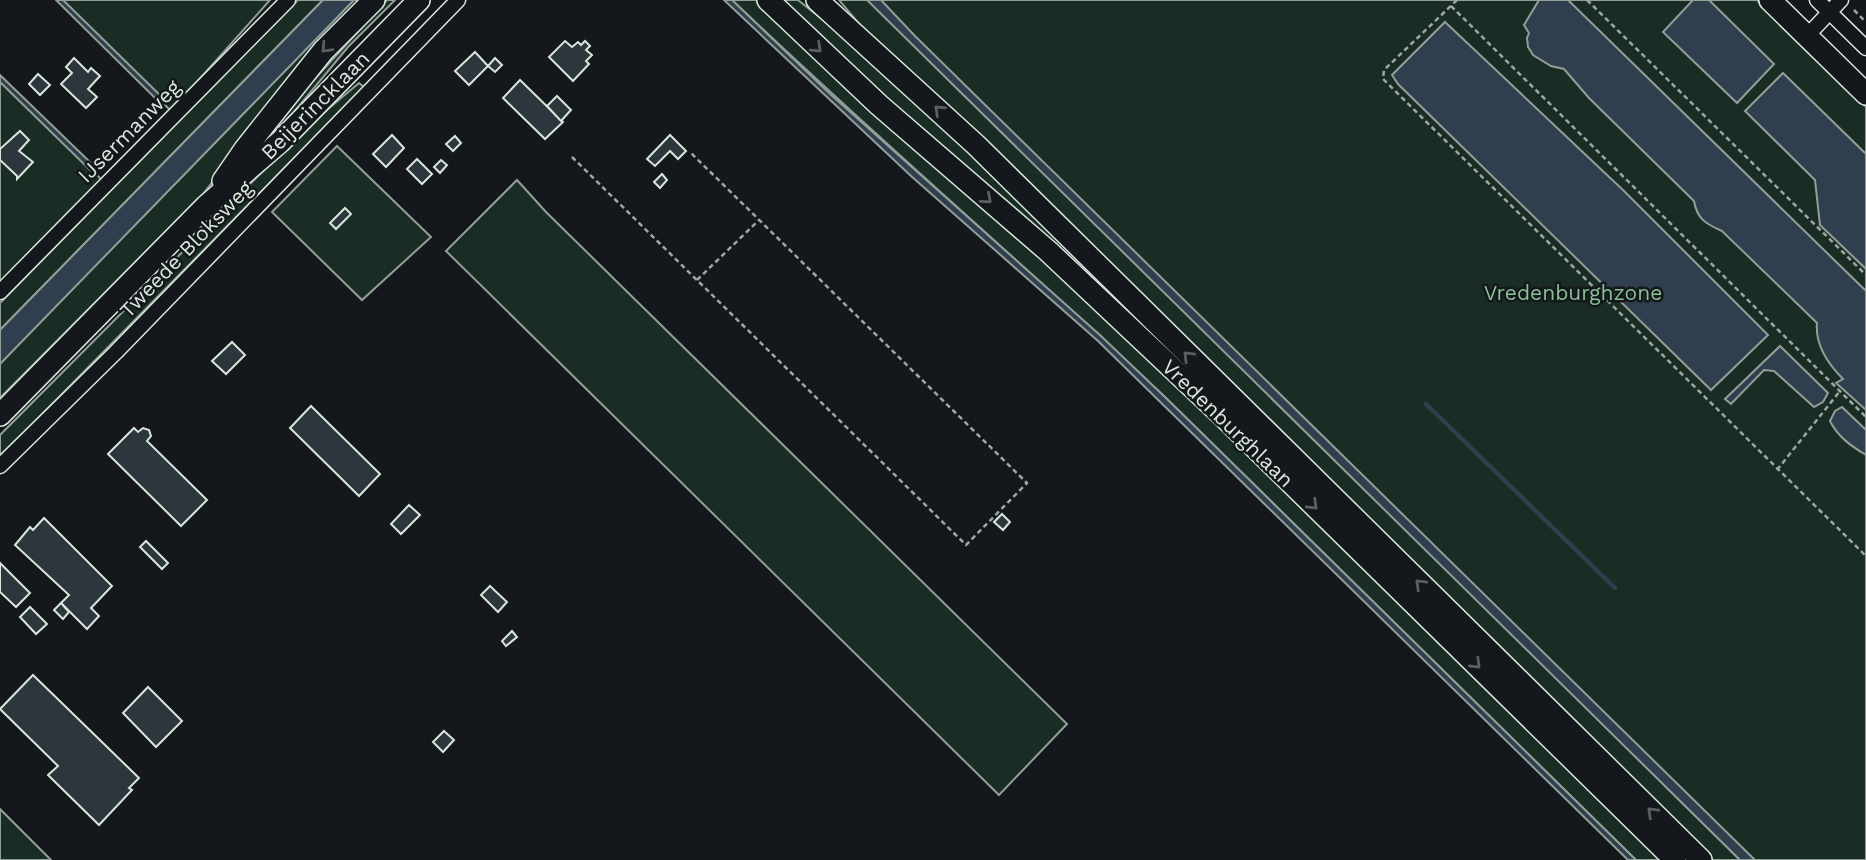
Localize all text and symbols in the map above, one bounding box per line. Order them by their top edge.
one-way arrow [809,39,822,52]
one-way arrow [322,40,334,53]
street label: Beijerincklaan [256,46,374,164]
street label: IJsermanweg [72,74,186,188]
one-way arrow [934,106,947,119]
street label: Tweede Bloksweg [114,175,258,323]
one-way arrow [978,191,991,203]
park label: Vredenburghzone [1484,280,1662,305]
one-way arrow [1184,351,1197,364]
street label: Vredenburghlaan [1157,354,1299,492]
one-way arrow [1305,496,1318,509]
one-way arrow [1415,580,1428,593]
one-way arrow [1468,656,1480,668]
one-way arrow [1648,808,1661,821]

